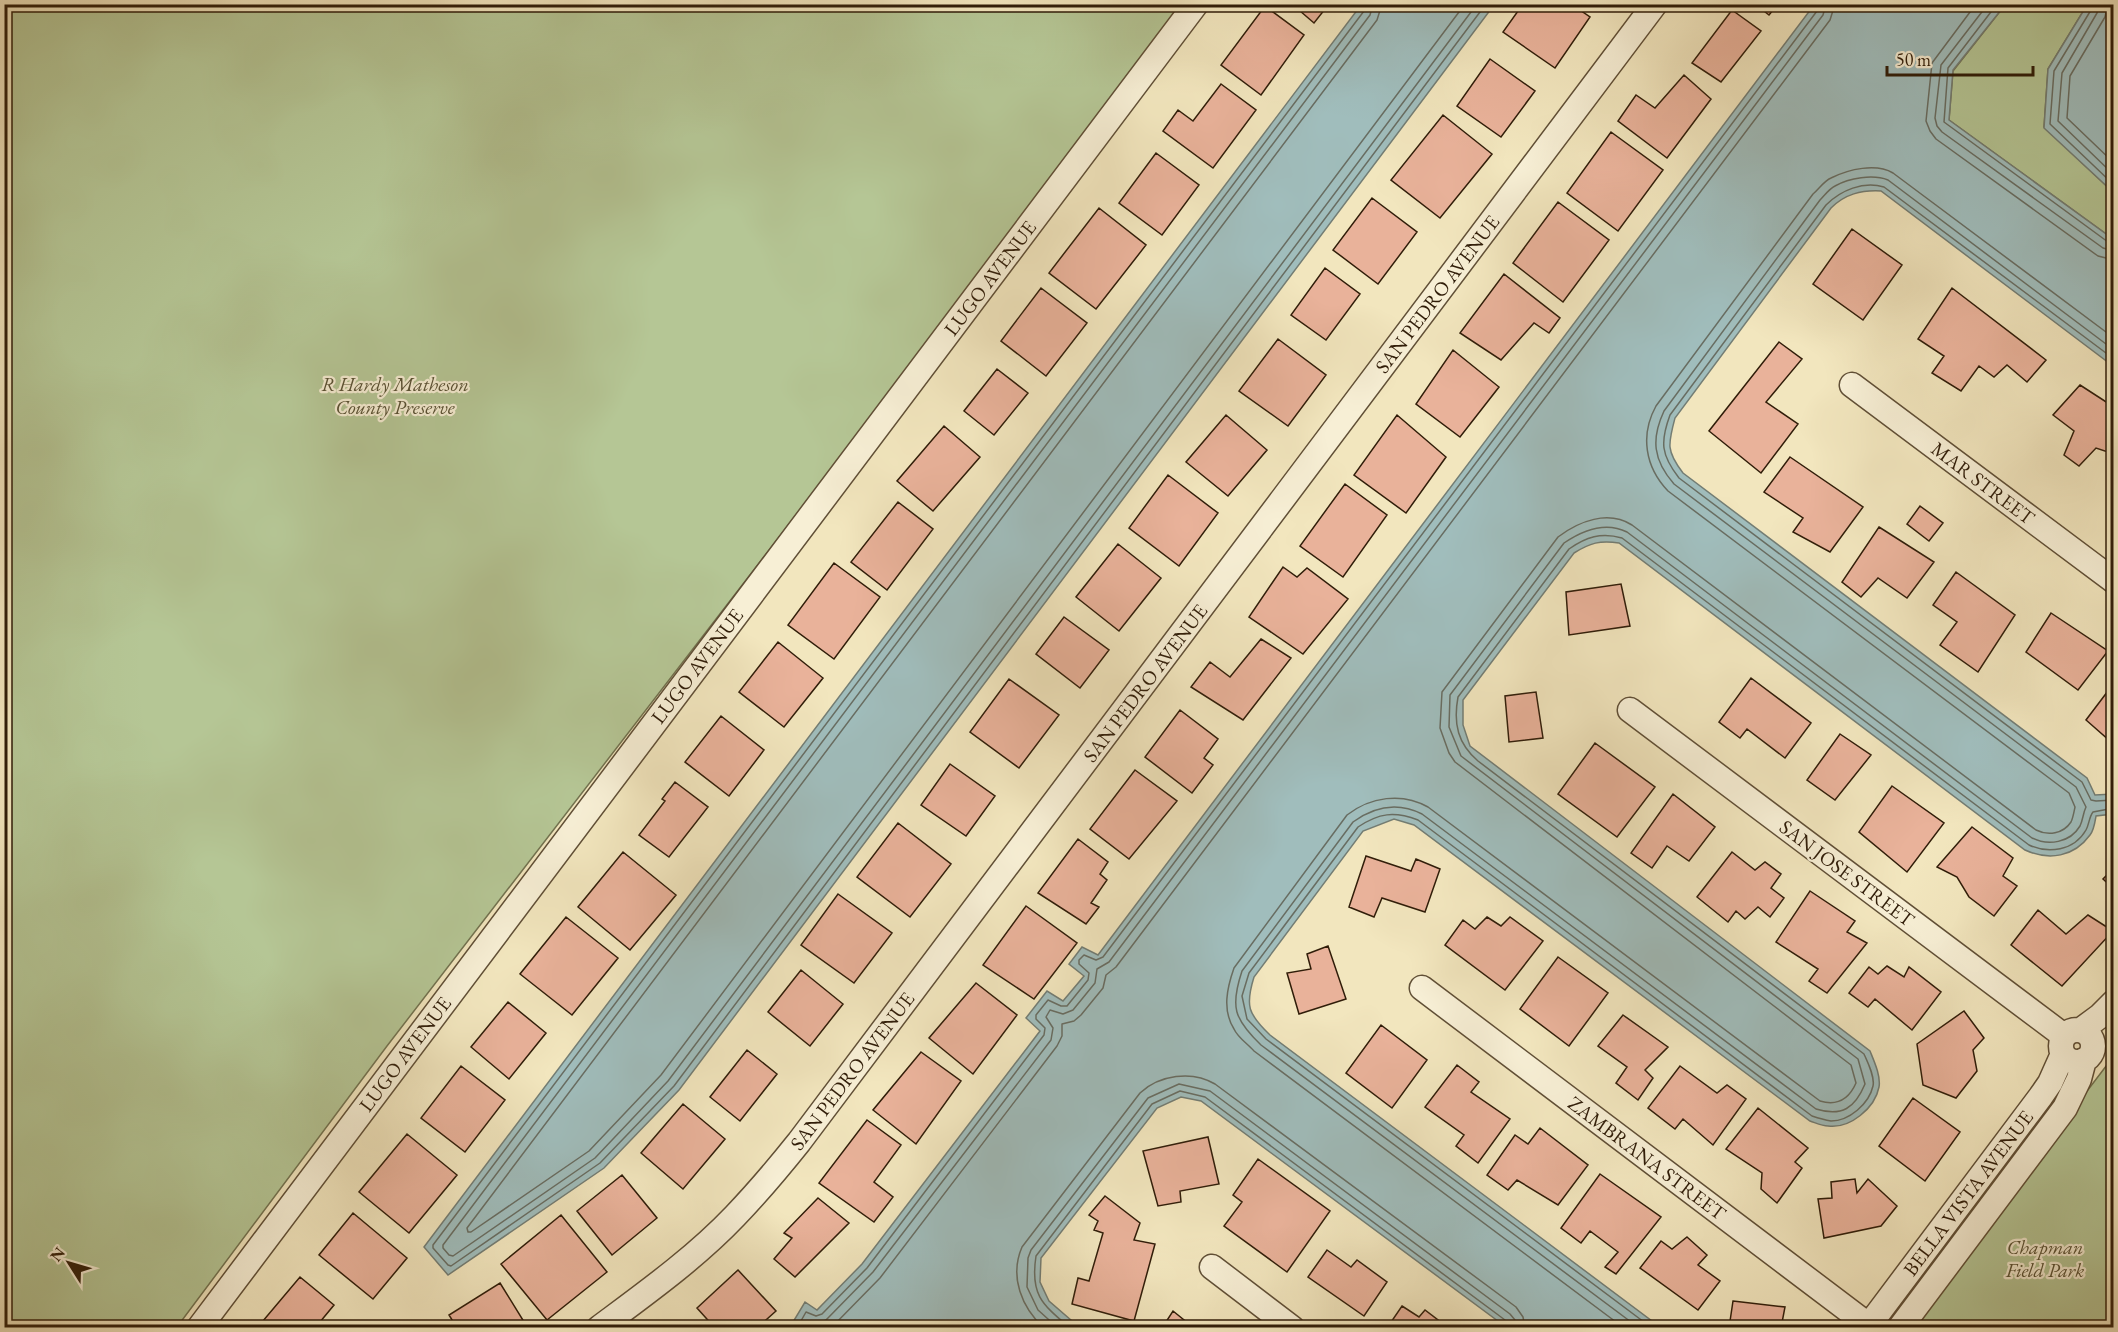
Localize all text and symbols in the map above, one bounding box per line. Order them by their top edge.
scale bar [1887,39,2032,77]
text: 50 m [1896,48,1931,71]
street label: SAN PEDRO AVENUE [1369,210,1505,378]
street label: LUGO AVENUE [938,215,1042,341]
park label: R Hardy Matheson County Preserve [321,371,469,420]
street label: MAR STREET [1926,436,2040,531]
street label: SAN PEDRO AVENUE [1077,599,1213,767]
street label: LUGO AVENUE [645,603,749,729]
street label: SAN JOSE STREET [1774,814,1920,933]
street label: SAN PEDRO AVENUE [784,987,920,1155]
street label: LUGO AVENUE [353,991,457,1117]
street label: ZAMBRANA STREET [1563,1090,1732,1226]
street label: BELLA VISTA AVENUE [1897,1105,2039,1281]
north arrow [39,1233,99,1293]
park label: Chapman Field Park [2005,1234,2084,1283]
text: N [45,1243,70,1266]

